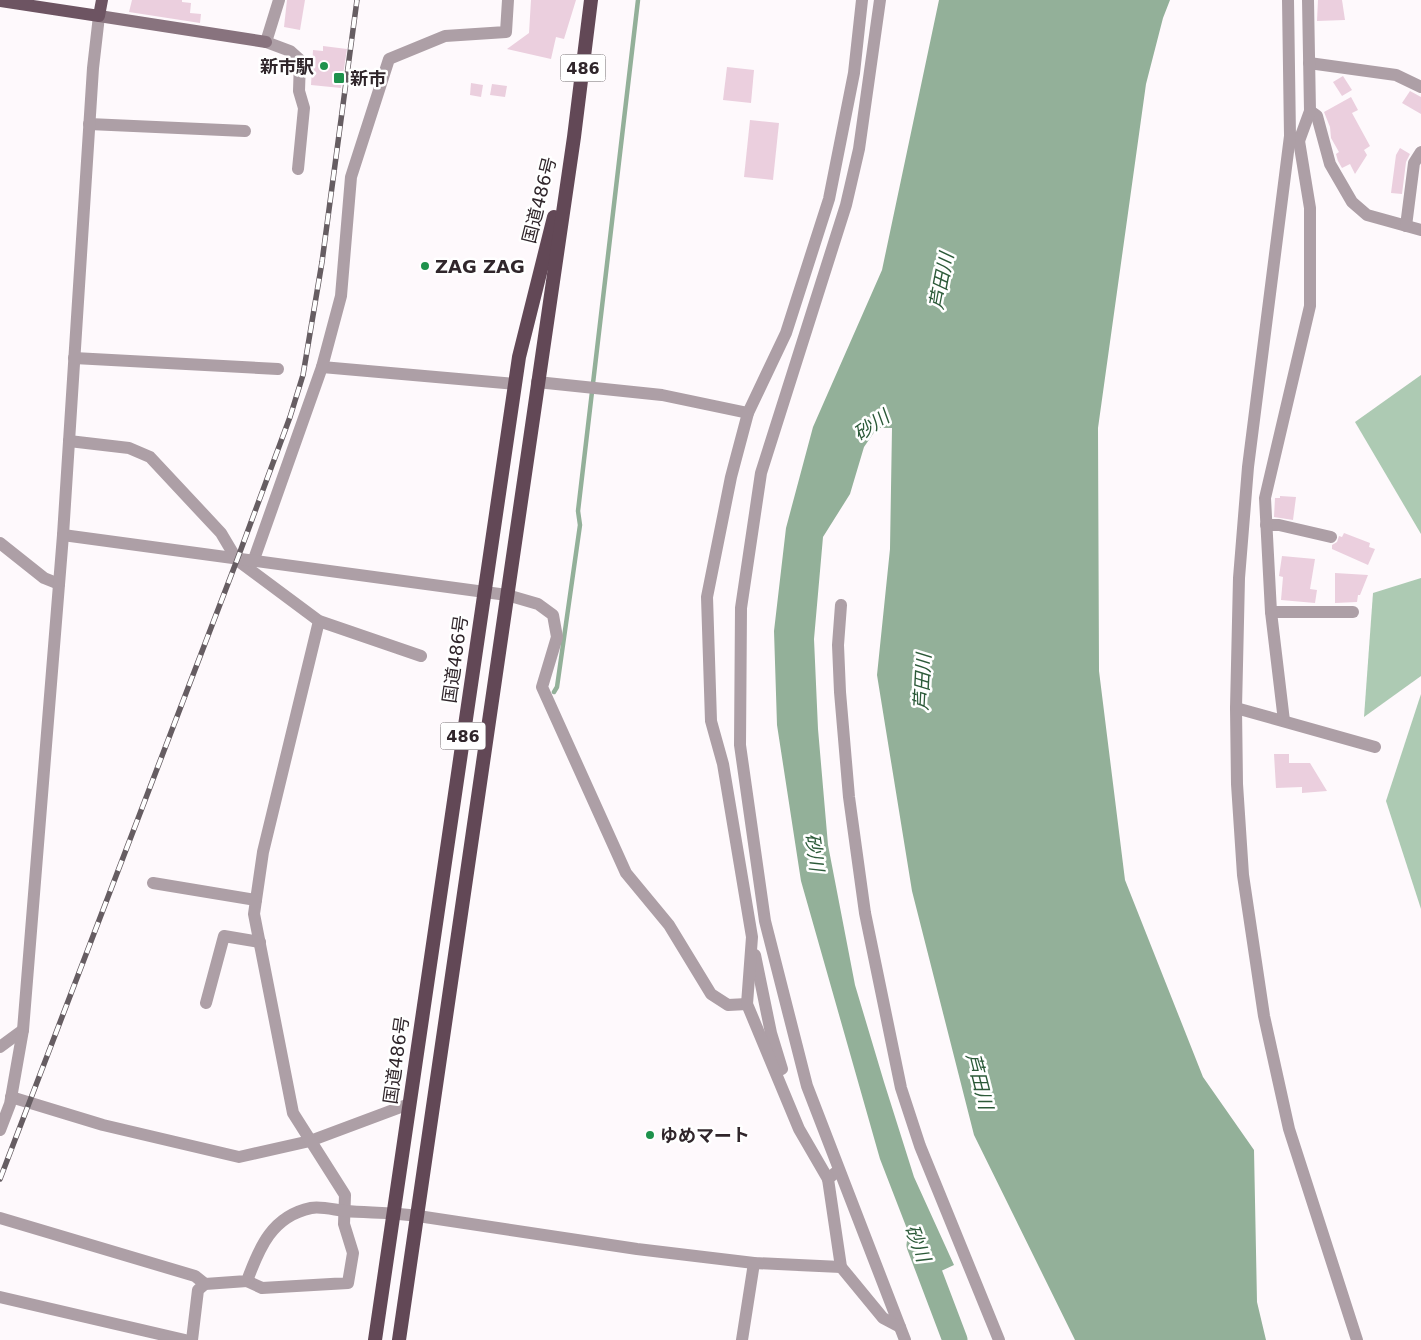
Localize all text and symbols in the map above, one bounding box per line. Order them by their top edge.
road number: 486 [560,54,606,82]
place label: 新市駅 [260,56,314,77]
marker: 新市駅 [318,60,330,72]
place label: 新市 [350,68,386,89]
marker: 新市 [332,71,346,85]
street label: 国道486号 [518,155,560,245]
water label: 芦田川 [925,249,958,311]
place label: ZAG ZAG [435,256,525,277]
marker: ZAG ZAG [419,260,431,272]
water label: 砂川 [849,404,895,445]
street label: 国道486号 [438,614,472,704]
water label: 芦田川 [910,651,935,711]
road number: 486 [440,722,486,749]
water label: 砂川 [801,832,829,874]
street label: 国道486号 [379,1015,413,1105]
water label: 芦田川 [962,1051,998,1113]
place label: ゆめマート [660,1125,750,1146]
marker: ゆめマート [644,1129,656,1141]
water label: 砂川 [901,1221,936,1267]

